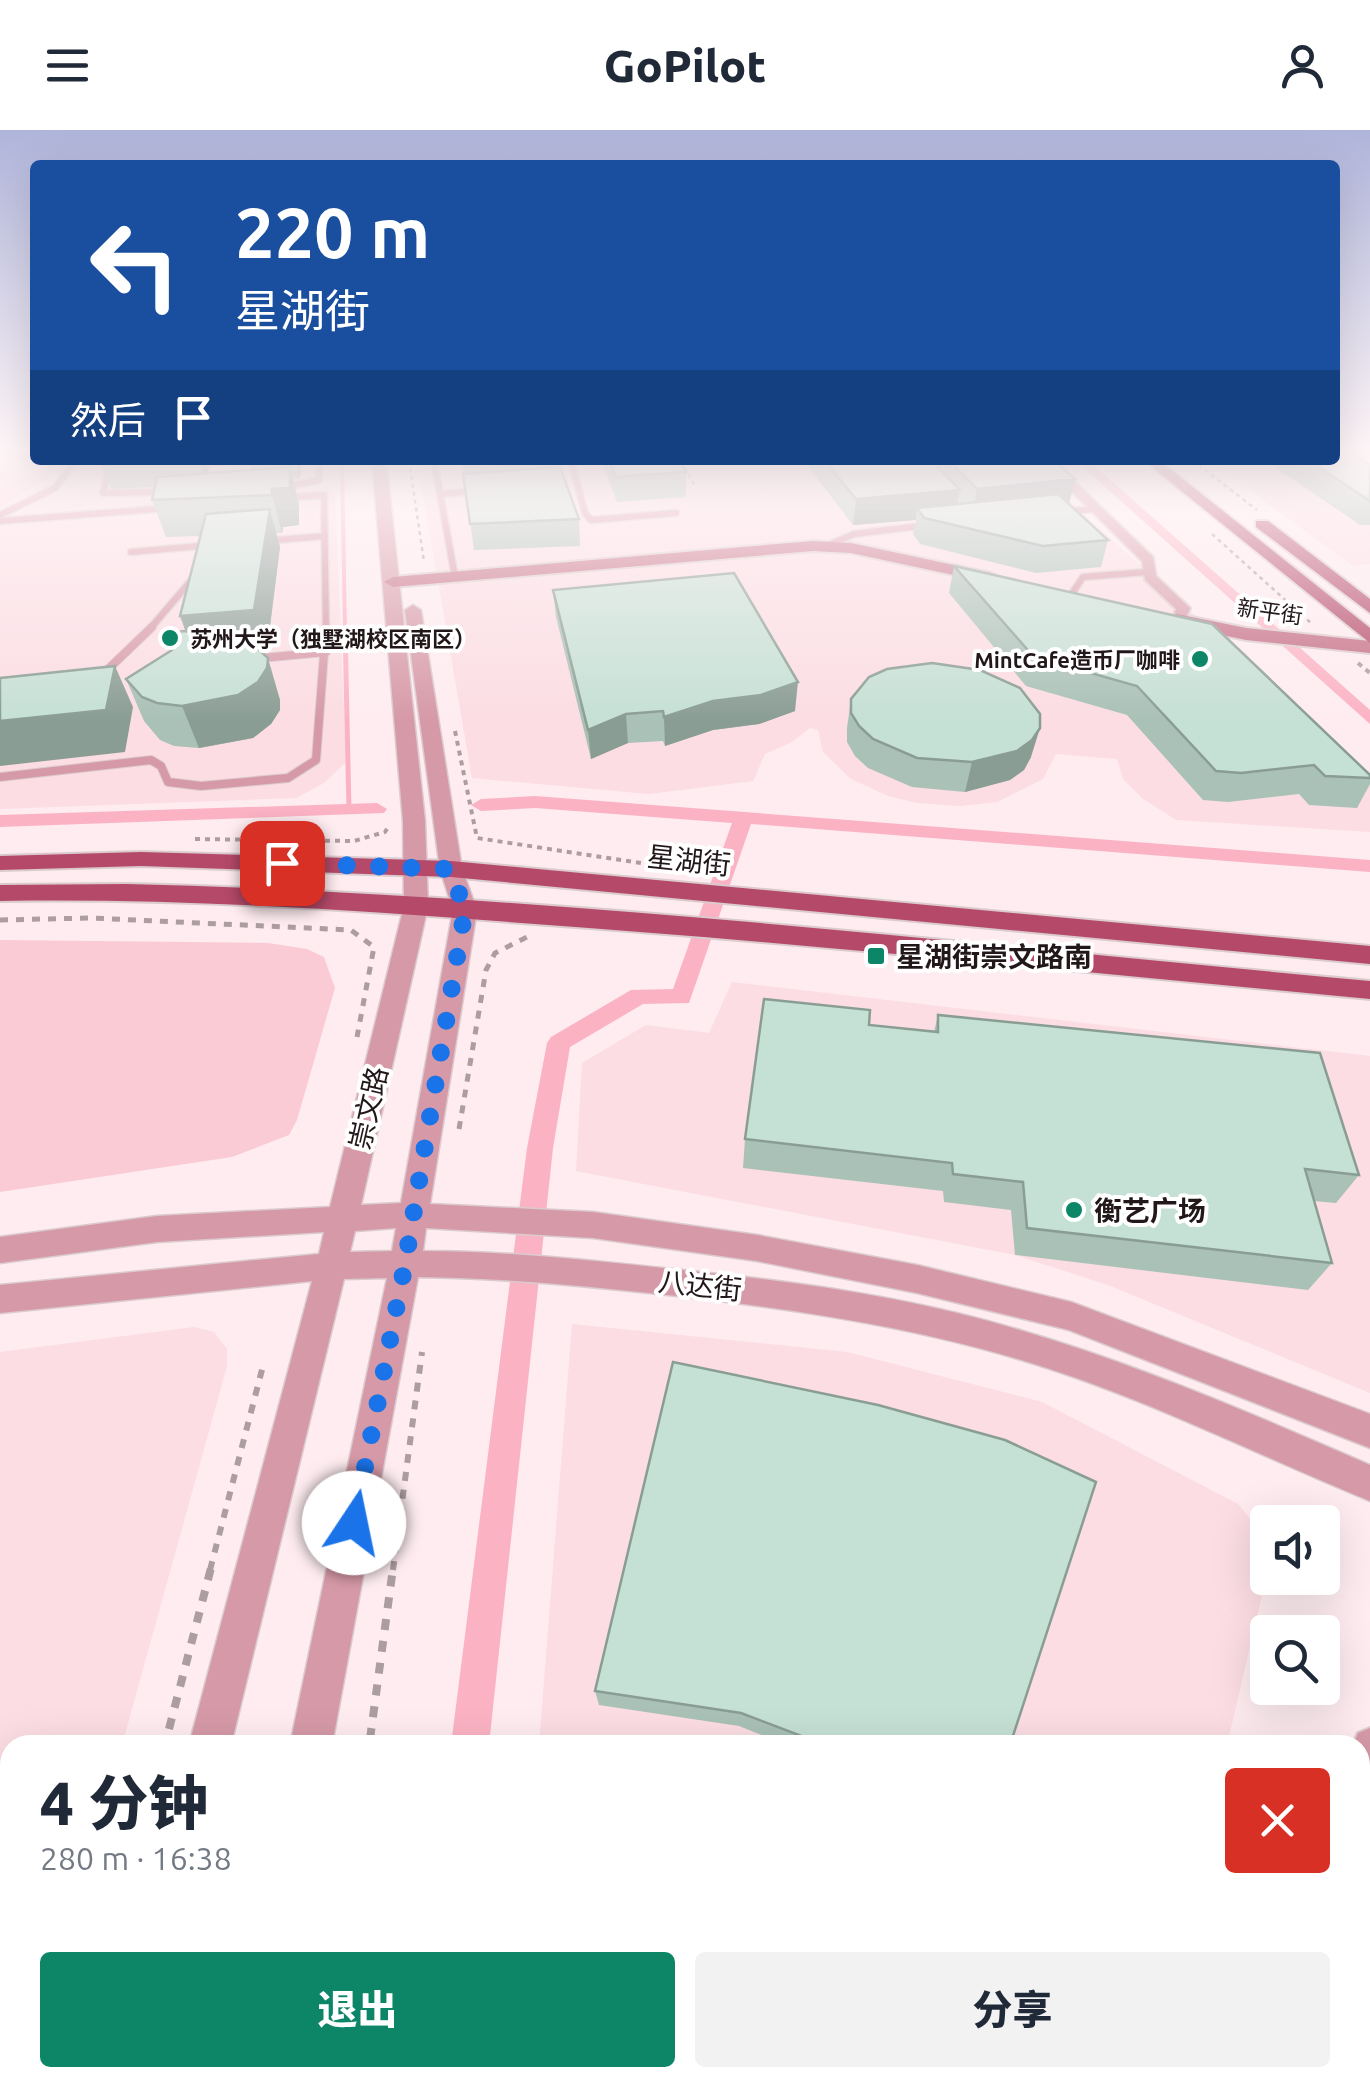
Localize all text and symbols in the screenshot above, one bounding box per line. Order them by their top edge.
icon: menu [40,38,95,93]
icon: person [1275,38,1330,93]
text: GoPilot [604,40,766,91]
text: 220 m [235,193,430,271]
icon: left [70,200,200,330]
text: 星湖街 [235,285,370,336]
icon: arrive [166,390,221,445]
text: 然后 [70,399,146,441]
street label: 新平街 [1236,594,1304,628]
place label: 苏州大学（独墅湖校区南区） [190,626,476,651]
marker: 苏州大学（独墅湖校区南区） [159,627,181,649]
place label: MintCafe造币厂咖啡 [974,647,1180,672]
marker: MintCafe造币厂咖啡 [1189,648,1211,670]
pin [240,821,325,906]
icon: arrive [255,836,310,891]
street label: 星湖街 [646,840,732,880]
place label: 星湖街崇文路南 [896,941,1092,972]
marker: 星湖街崇文路南 [865,945,887,967]
street label: 崇文路 [343,1064,393,1152]
place label: 衡艺广场 [1094,1195,1206,1226]
marker: 衡艺广场 [1063,1199,1085,1221]
street label: 八达街 [657,1265,743,1305]
position arrow [302,1471,406,1575]
map controls [1250,1505,1340,1705]
button: sound [1250,1505,1340,1595]
button: search [1250,1615,1340,1705]
button: close [1225,1768,1330,1873]
text: 4 分钟 [40,1769,208,1836]
text: 280 m · 16:38 [40,1840,232,1876]
button: 退出 [40,1952,675,2067]
button: 分享 [695,1952,1330,2067]

